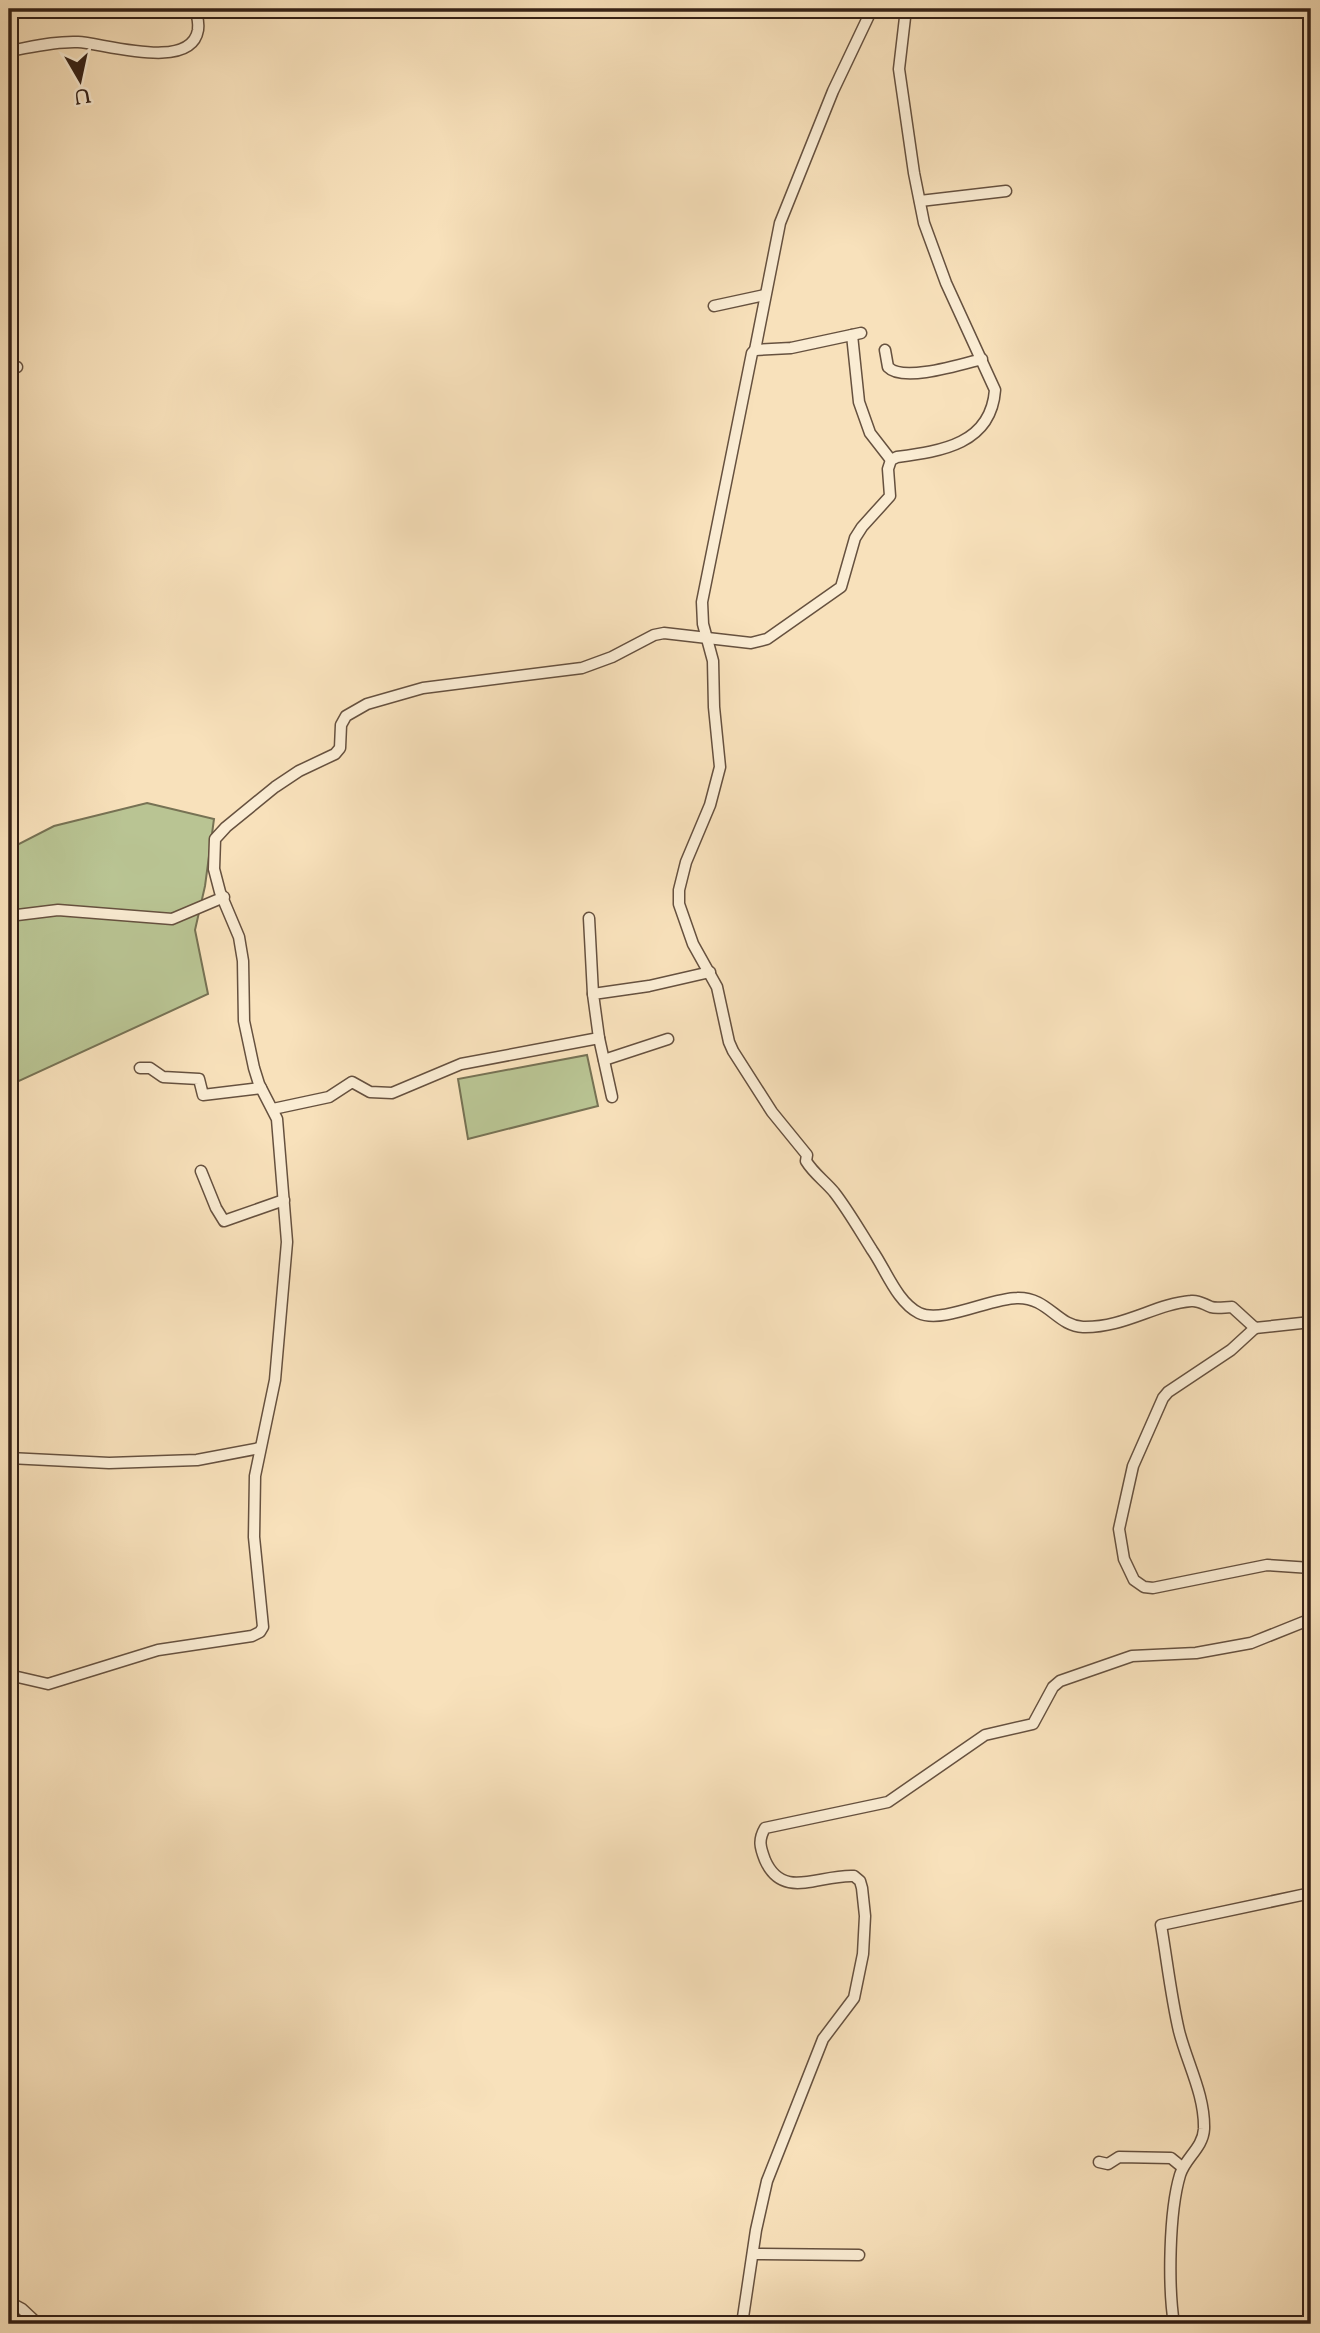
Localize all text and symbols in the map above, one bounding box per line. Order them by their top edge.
north arrow [46,46,116,116]
text: U [72,80,92,109]

